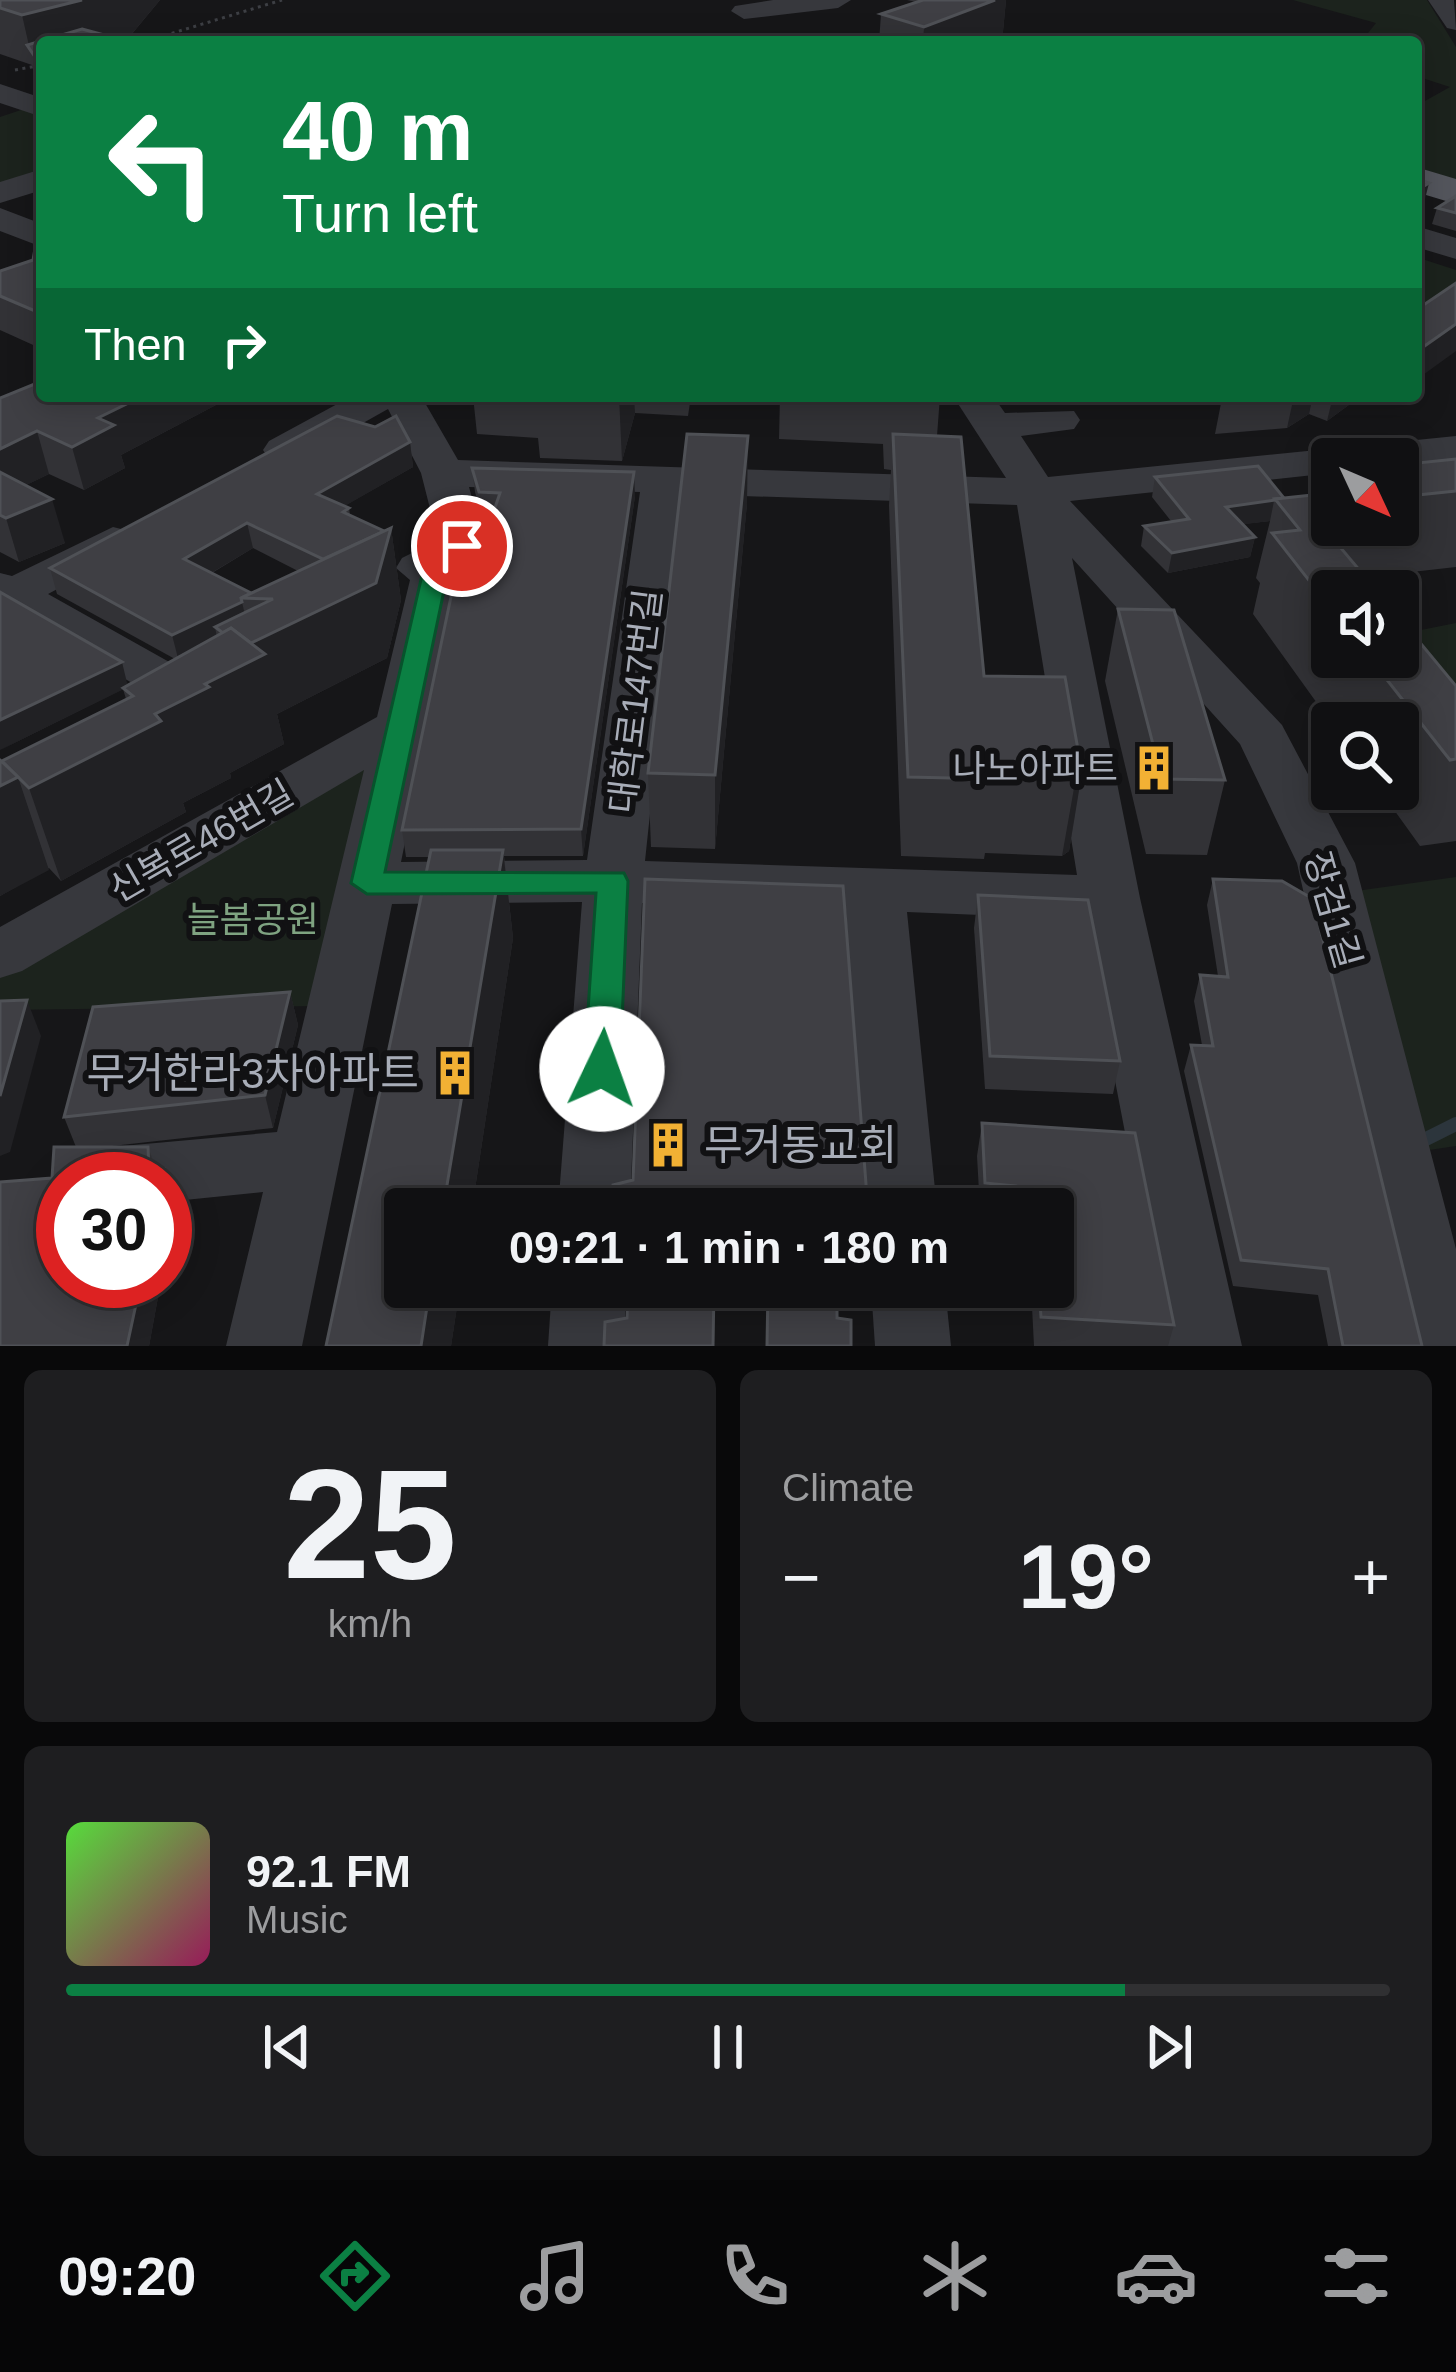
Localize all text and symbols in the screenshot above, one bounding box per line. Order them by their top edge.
icon: left [84,84,240,240]
text: 40 m [282,84,473,178]
text: Turn left [282,183,478,243]
icon: right [211,312,277,378]
text: Then [84,319,187,370]
north arrow [1311,438,1419,546]
map controls [1311,438,1419,810]
pin [411,495,513,597]
icon: arrive [429,513,495,579]
button: sound [1311,570,1419,678]
street label: 대학로147번길 [601,587,669,815]
button: search [1311,702,1419,810]
building icon: 나노아파트 [1129,743,1179,793]
place label: 나노아파트 [952,748,1118,789]
street label: 신복로46번길 [102,772,300,910]
street label: 장검1길 [1297,847,1369,973]
park label: 늘봄공원 [187,899,319,940]
position arrow [539,1006,665,1132]
building icon: 무거한라3차아파트 [430,1048,480,1098]
place label: 무거한라3차아파트 [87,1050,419,1097]
building icon: 무거동교회 [643,1120,693,1170]
place label: 무거동교회 [704,1122,897,1169]
speed limit sign: 30 [36,1152,192,1308]
text: 09:21 · 1 min · 180 m [509,1222,949,1273]
text: 25 [283,1437,457,1611]
text: Climate [782,1466,914,1509]
text: 19° [1018,1527,1154,1627]
text: − [782,1540,821,1614]
text: + [1351,1540,1390,1614]
text: km/h [328,1602,412,1645]
text: 92.1 FM [246,1846,411,1897]
text: Music [246,1898,348,1941]
icon: previous [254,2014,320,2080]
icon: pause [695,2014,761,2080]
icon: next [1136,2014,1202,2080]
icon: directions [313,2234,397,2318]
icon: music [513,2234,597,2318]
icon: phone [713,2234,797,2318]
icon: climate [913,2234,997,2318]
icon: car [1114,2234,1198,2318]
icon: filters [1314,2234,1398,2318]
text: 09:20 [58,2246,196,2306]

